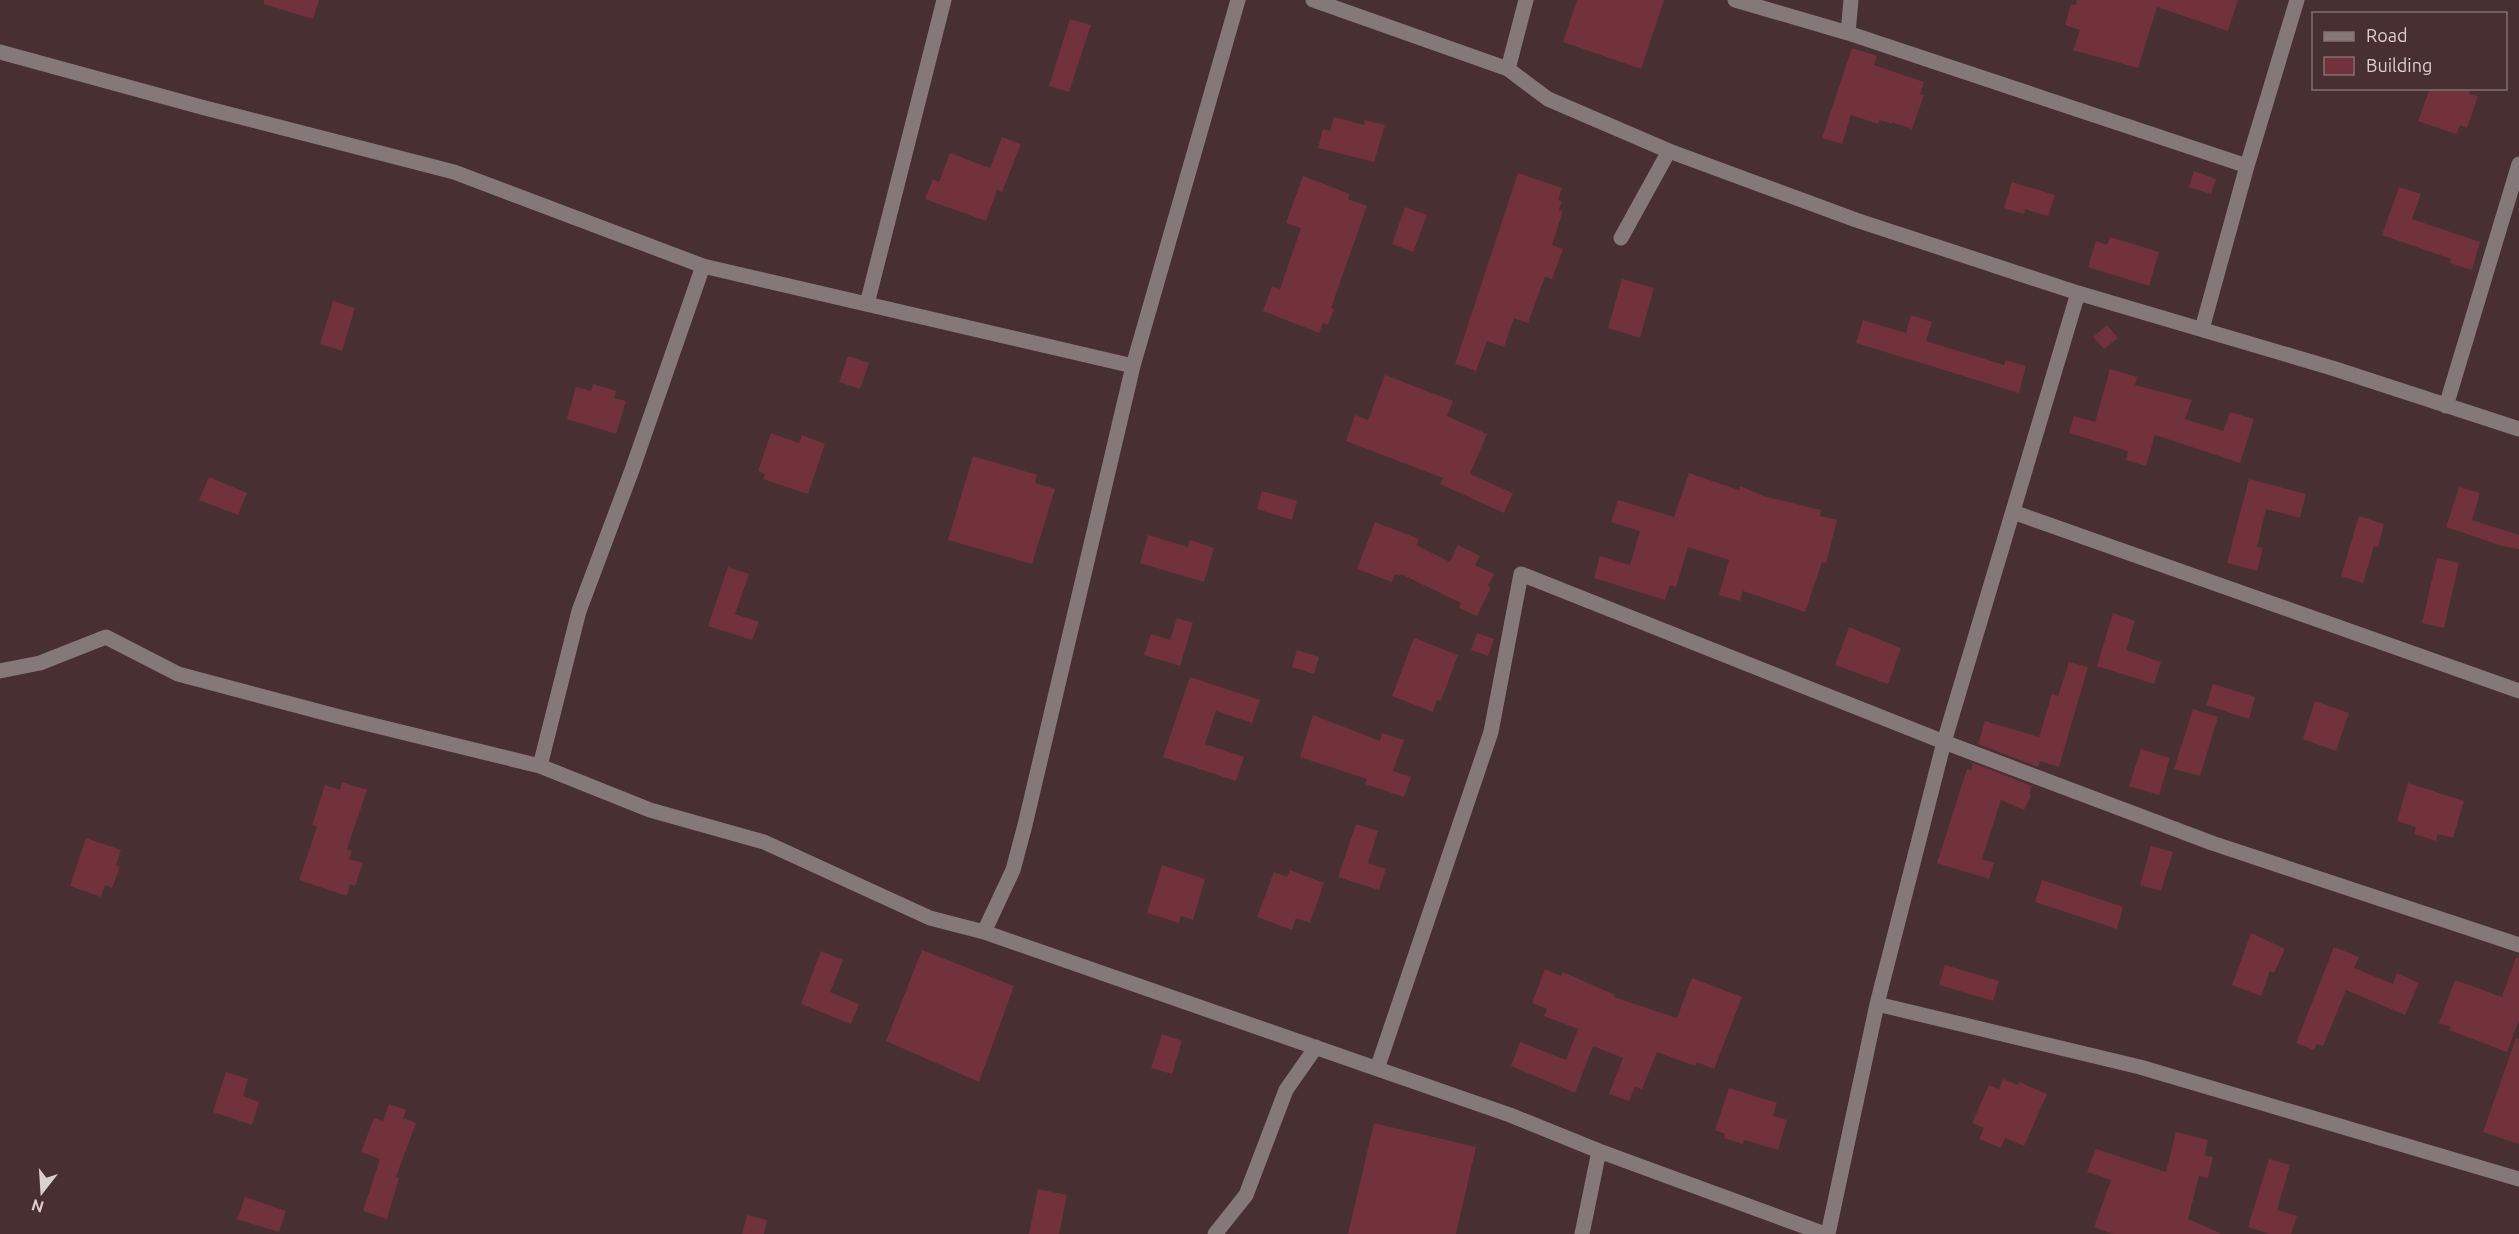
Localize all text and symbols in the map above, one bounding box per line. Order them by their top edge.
legend [2312,12,2507,90]
text: Road [2366,25,2408,45]
text: Building [2366,55,2432,75]
north arrow [12,1162,72,1222]
text: N [29,1196,46,1217]

